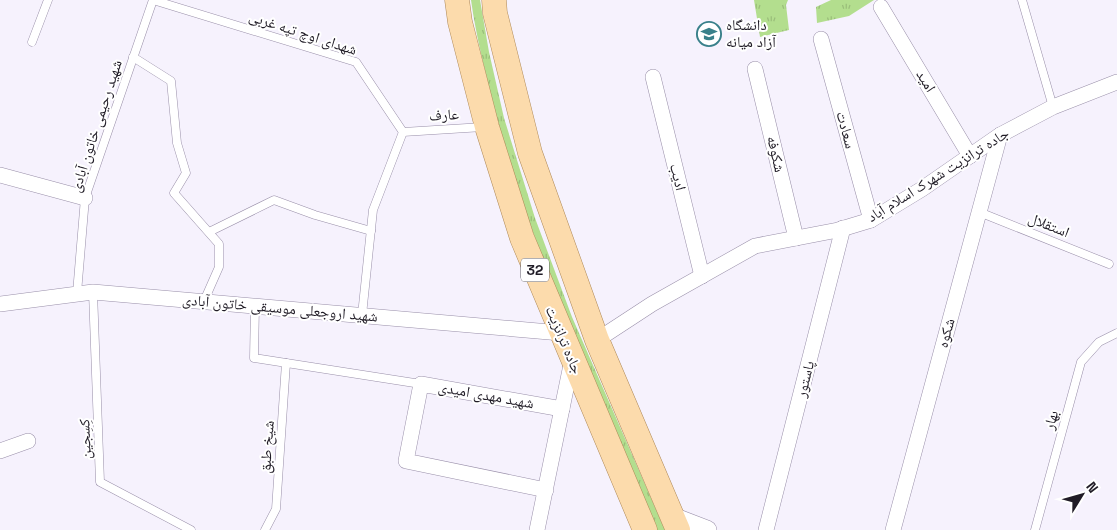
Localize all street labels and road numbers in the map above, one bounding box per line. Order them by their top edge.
street label: شهدای اوچ تپه غربی [246,6,360,60]
street label: شهید رحیمی خاتون آبادی [65,57,127,195]
street label: امید [912,66,940,95]
street label: عارف [429,104,460,125]
street label: سعادت [832,109,861,151]
street label: جاده ترانزیت شهرک اسلام آباد [863,123,1013,227]
street label: شکوفه [763,134,790,174]
street label: ادیب [666,161,691,192]
street label: استقلال [1025,208,1073,242]
road number: 32 [521,258,549,282]
street label: شهید اروجعلی موسیقی خاتون آبادی [181,289,379,327]
street label: جاده ترانزیت [542,303,587,377]
street label: شکوه [932,316,959,350]
street label: پاستور [791,359,818,400]
street label: شهید مهدی امیدی [437,377,536,413]
street label: بهار [1039,408,1062,433]
street label: کِسِجین [74,418,96,460]
street label: شیخ طبق [255,420,279,474]

